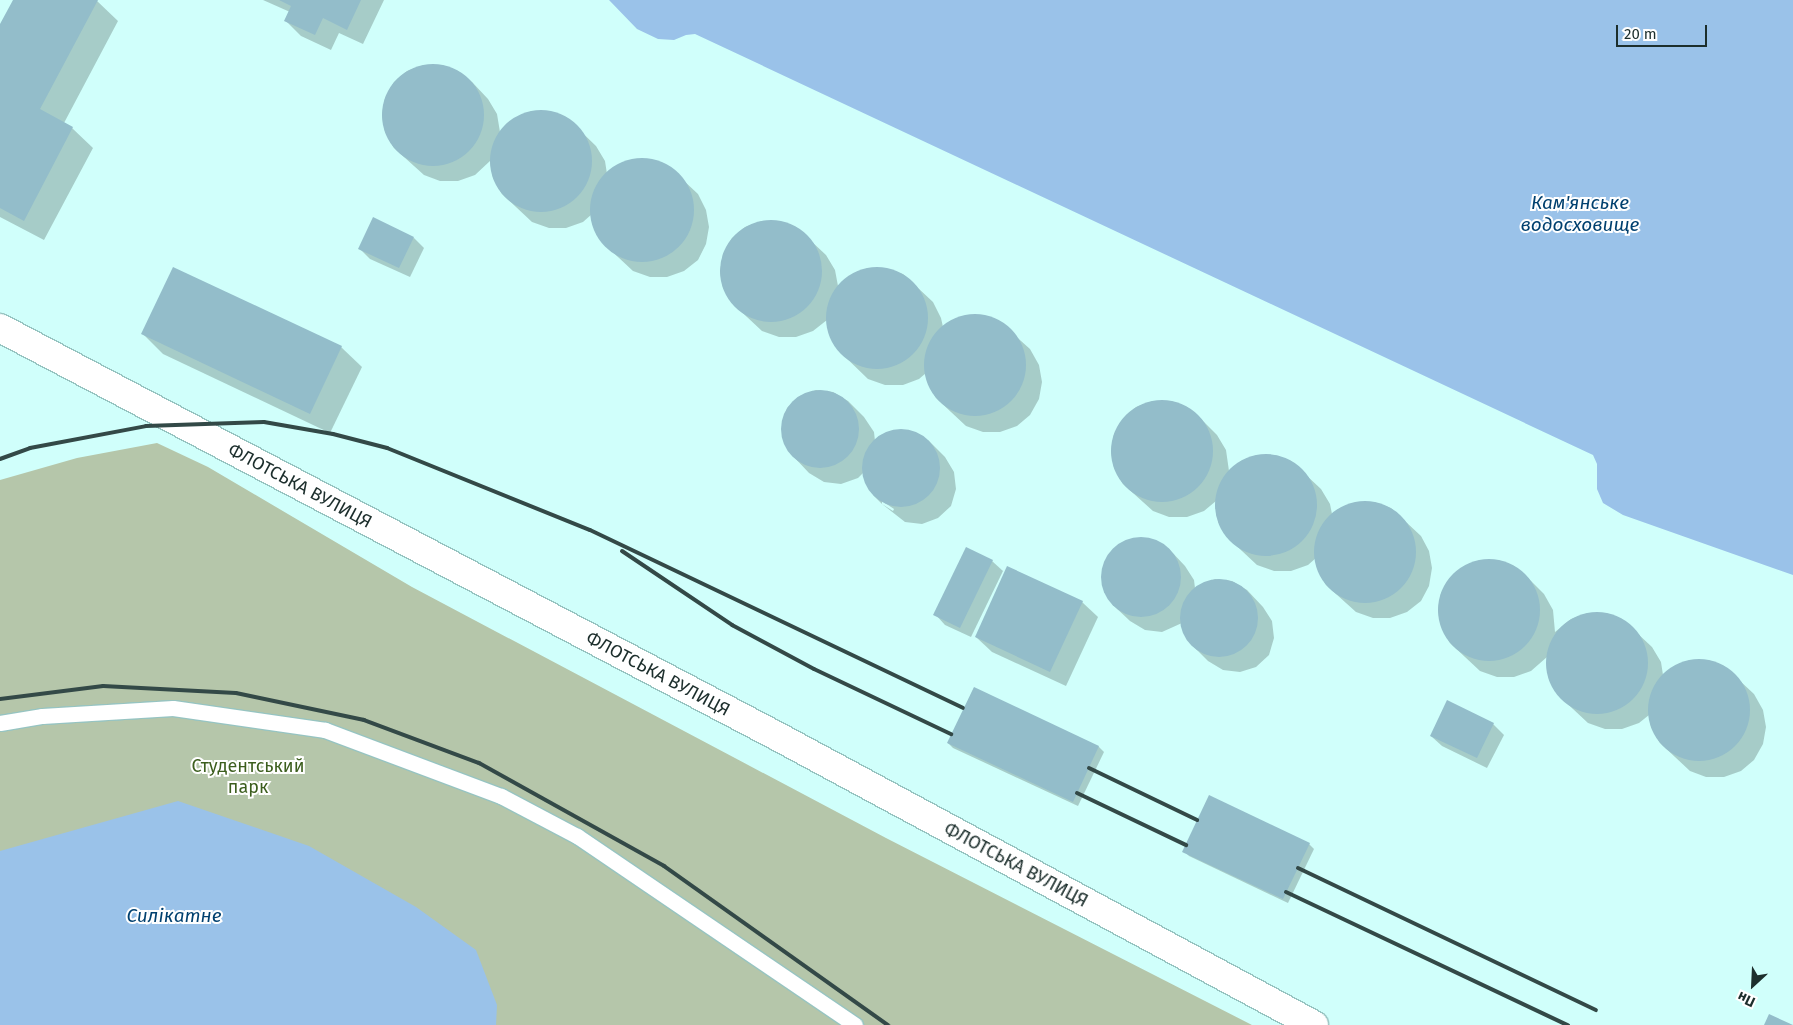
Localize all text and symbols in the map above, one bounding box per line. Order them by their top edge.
scale bar [1618,15,1709,47]
text: 20 m [1624,25,1657,43]
water label: Кам'янське водосховище [1521,192,1639,236]
street label: ФЛОТСЬКА ВУЛИЦЯ [224,439,376,533]
street label: ФЛОТСЬКА ВУЛИЦЯ [582,627,734,721]
park label: Студентський парк [192,756,304,799]
street label: ФЛОТСЬКА ВУЛИЦЯ [940,818,1092,912]
water label: Силікатне [126,905,222,927]
north arrow [1728,960,1778,1010]
text: Пн [1735,988,1758,1010]

